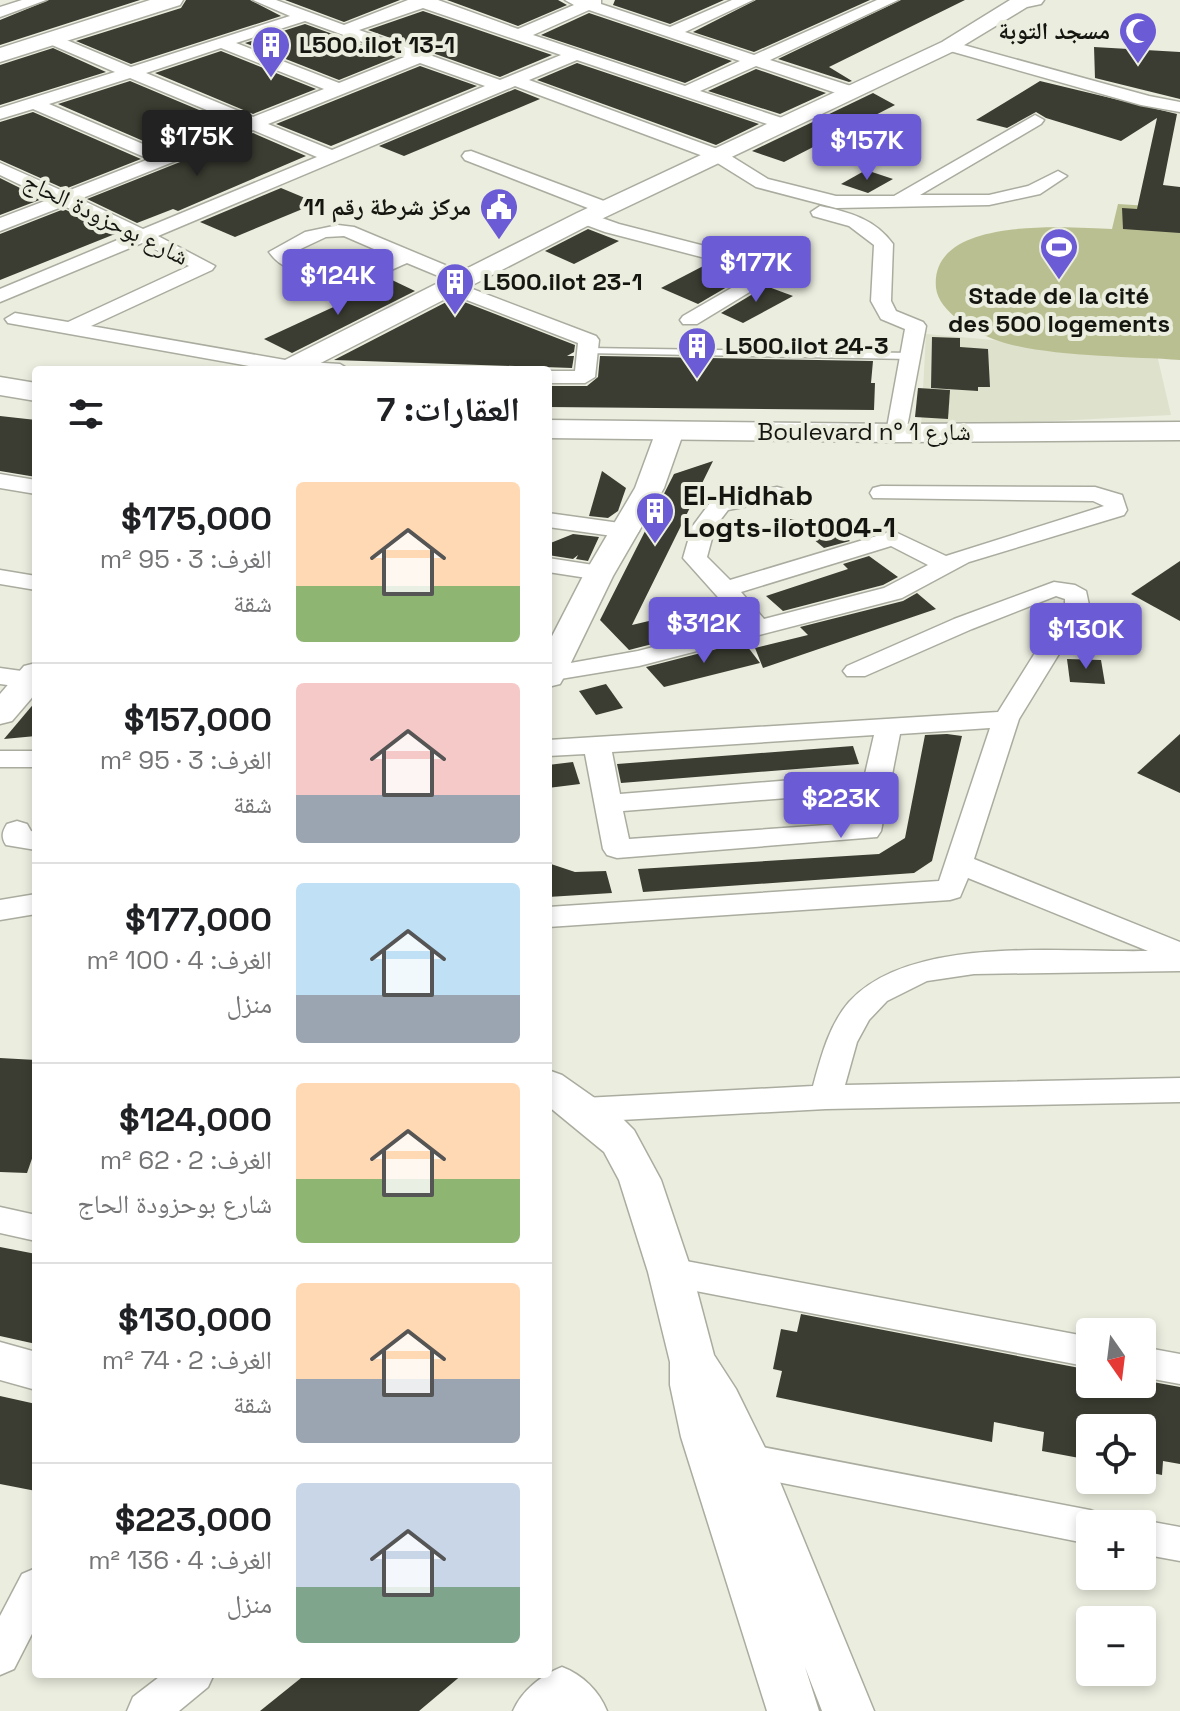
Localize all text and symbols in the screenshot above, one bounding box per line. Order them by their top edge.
mosque icon: مسجد التوبة [1117,10,1159,65]
place label: مسجد التوبة [998,15,1110,46]
building icon: L500.ilot 13-1 [250,24,292,79]
place label: L500.ilot 13-1 [299,29,455,60]
pin: $175K [141,110,253,178]
pin: $157K [811,114,923,182]
text: $175K [160,119,234,153]
text: $157K [830,123,904,157]
street label: شارع بوحزودة الحاج [19,165,194,272]
public building icon: مركز شرطة رقم 11 [478,186,520,241]
place label: مركز شرطة رقم 11 [303,191,471,223]
sports icon: Stade de la cité des 500 logements [1038,226,1080,281]
pin: $177K [700,236,812,304]
text: $177K [720,245,792,279]
pin: $124K [282,249,394,317]
text: $124K [300,258,376,292]
building icon: L500.ilot 23-1 [434,261,476,316]
place label: L500.ilot 23-1 [483,266,643,297]
place label: Stade de la cité des 500 logements [948,280,1170,339]
building icon: L500.ilot 24-3 [676,325,718,380]
place label: L500.ilot 24-3 [725,330,889,361]
text: العقارات: 7 [376,388,520,431]
icon: filters [64,392,108,436]
street label: Boulevard n° شارع 1 [757,416,971,447]
place label: El-Hidhab Logts-ilot004-1 [683,477,896,545]
building icon: El-Hidhab Logts-ilot004-1 [634,490,676,545]
text: $175,000 [121,497,272,540]
icon: home [360,514,456,610]
text: الغرف: 3 · 95 m² [100,542,272,576]
text: شقة [233,586,272,620]
pin: $312K [648,597,760,665]
pin: $130K [1030,603,1142,671]
text: $312K [667,606,741,640]
text: $130K [1048,612,1124,646]
text: $157,000 [124,698,272,741]
icon: home [360,715,456,811]
text: الغرف: 3 · 95 m² [100,743,272,777]
pin: $223K [785,772,897,840]
text: $223K [802,781,880,815]
text: شقة [233,787,272,821]
text: $177,000 [125,898,272,941]
icon: home [360,915,456,1011]
text: الغرف: 4 · 100 m² [86,943,272,977]
text: منزل [227,987,272,1021]
text: $124,000 [119,1098,272,1141]
icon: home [360,1115,456,1211]
text: الغرف: 2 · 62 m² [100,1143,272,1177]
text: شارع بوحزودة الحاج [77,1187,272,1221]
text: $130,000 [118,1298,272,1341]
icon: home [360,1315,456,1411]
north arrow [1076,1318,1156,1398]
map controls [1076,1318,1156,1686]
text: الغرف: 2 · 74 m² [102,1343,272,1377]
text: شقة [233,1387,272,1421]
button: locate [1076,1414,1156,1494]
text: $223,000 [115,1498,272,1541]
button: + [1076,1510,1156,1590]
icon: home [360,1515,456,1611]
text: الغرف: 4 · 136 m² [88,1543,272,1577]
text: منزل [227,1587,272,1621]
button: − [1076,1606,1156,1686]

